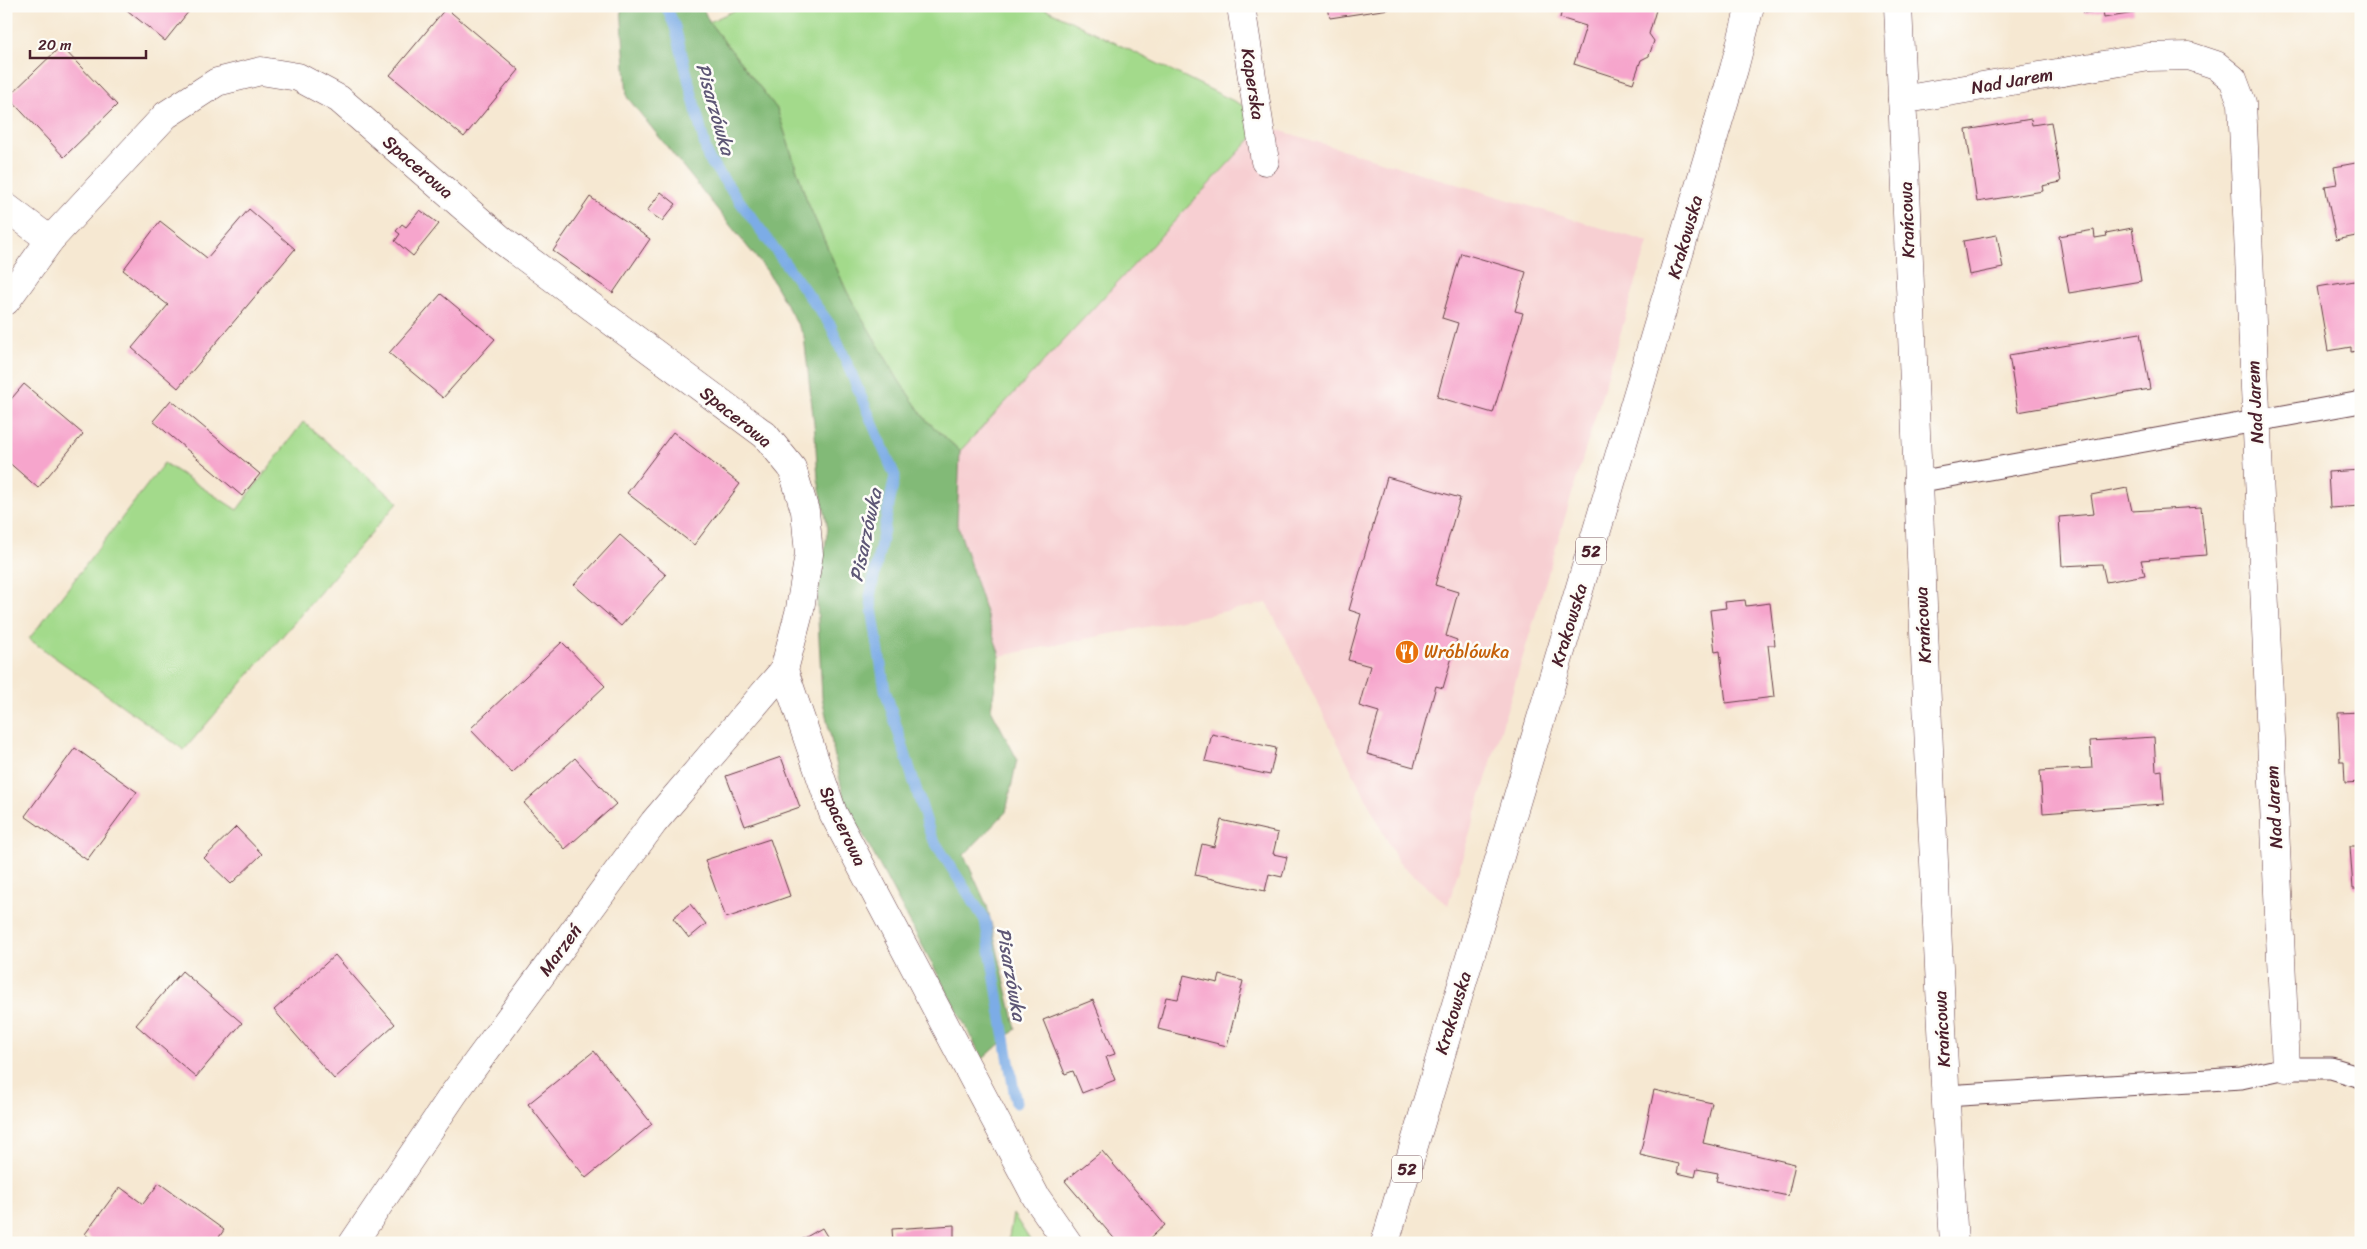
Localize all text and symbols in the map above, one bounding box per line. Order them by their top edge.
scale bar [30,28,146,60]
text: 20 m [38,32,72,58]
street label: Kaperska [1232,46,1274,122]
street label: Nad Jarem [1968,58,2056,104]
water label: Pisarzówka [687,59,745,160]
street label: Spacerowa [375,127,461,207]
street label: Krańcowa [1890,181,1924,259]
street label: Krakowska [1658,192,1712,282]
street label: Nad Jarem [2237,360,2273,444]
street label: Spacerowa [693,378,779,456]
water label: Pisarzówka [840,484,892,585]
road number: 52 [1576,538,1606,564]
street label: Krakowska [1541,579,1597,671]
street label: Krańcowa [1905,586,1941,664]
place label: Wróblówka [1424,636,1509,668]
restaurant icon: Wróblówka [1394,639,1420,665]
street label: Nad Jarem [2256,765,2292,849]
street label: Spacerowa [810,780,876,872]
street label: Marzeń [530,917,590,983]
water label: Pisarzówka [987,925,1036,1025]
street label: Krakowska [1425,967,1481,1059]
street label: Krańcowa [1924,990,1960,1068]
road number: 52 [1392,1156,1422,1182]

